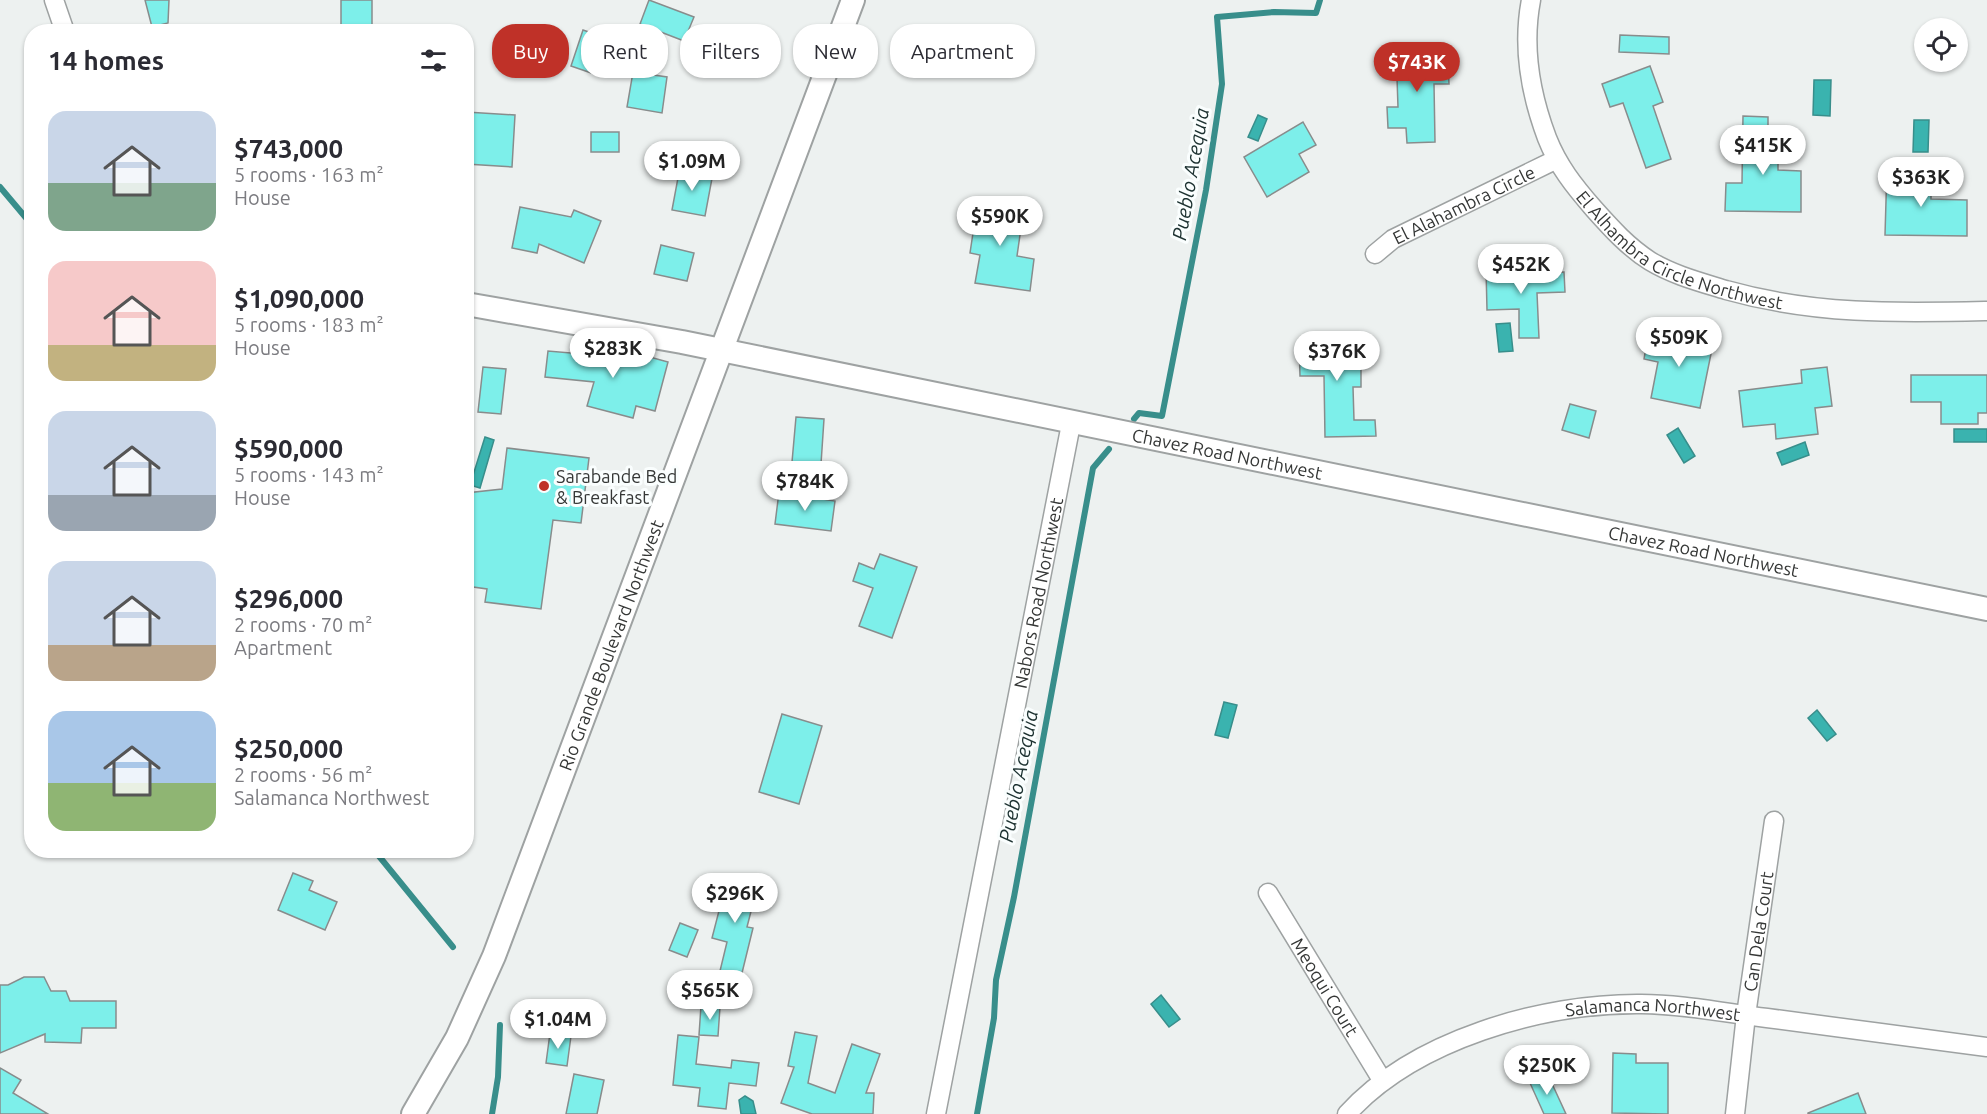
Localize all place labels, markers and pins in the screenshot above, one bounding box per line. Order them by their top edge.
pin: $743K [1375,42,1459,93]
pin: $415K [1721,125,1805,176]
pin: $1.09M [643,141,741,192]
pin: $363K [1879,157,1963,208]
pin: $590K [958,196,1042,247]
pin: $452K [1479,244,1563,295]
pin: $509K [1637,317,1721,368]
pin: $283K [571,328,655,379]
pin: $376K [1295,331,1379,382]
pin: $784K [763,461,847,512]
place label: Sarabande Bed & Breakfast [556,466,677,507]
marker: Sarabande Bed & Breakfast [537,479,551,493]
pin: $296K [693,873,777,924]
pin: $565K [668,970,752,1021]
pin: $1.04M [509,999,607,1050]
pin: $250K [1505,1045,1589,1096]

